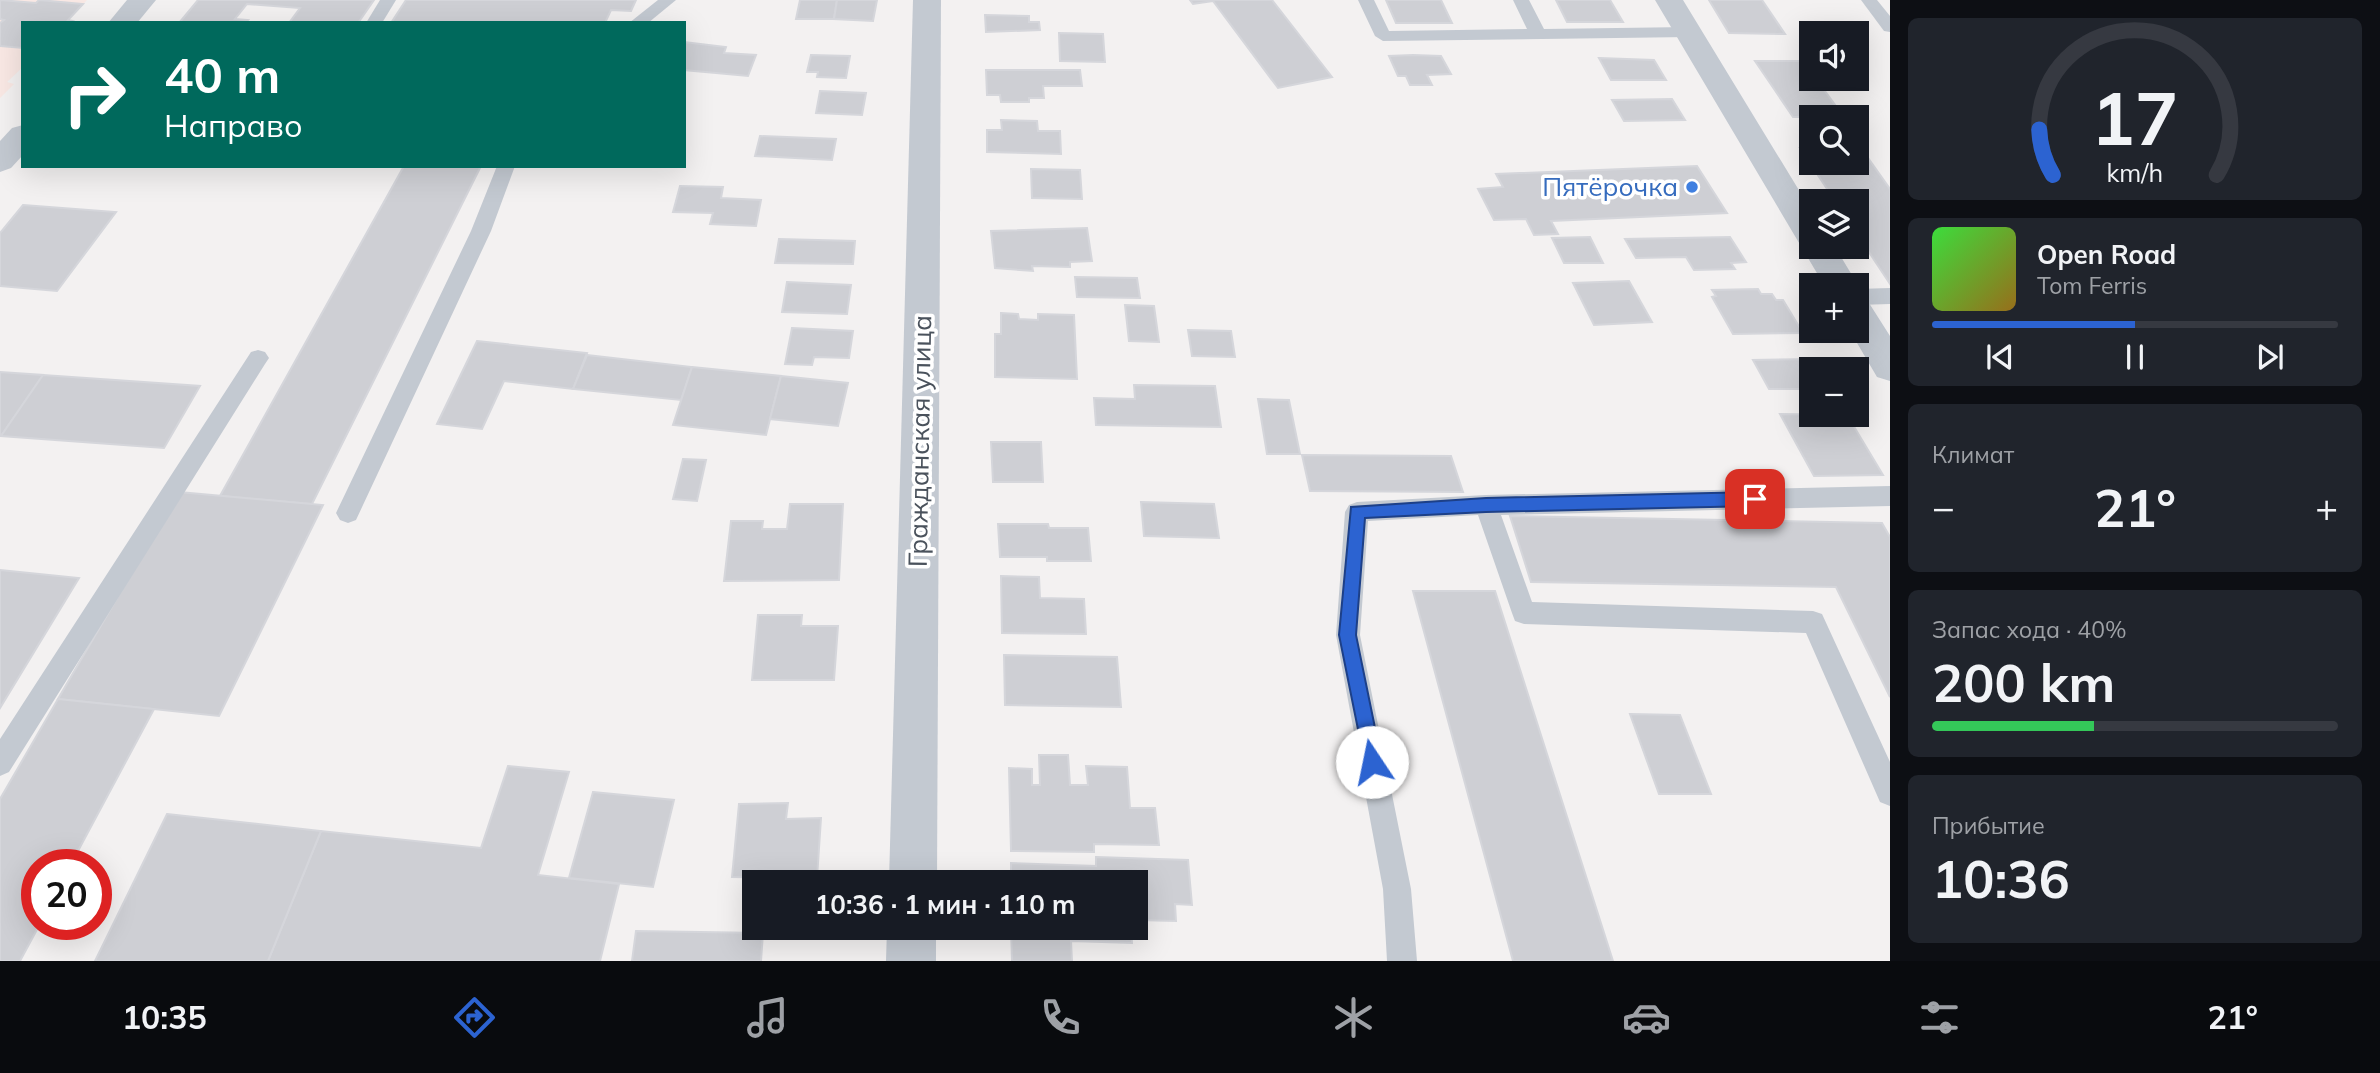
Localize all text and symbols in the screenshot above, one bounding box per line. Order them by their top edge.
map controls [1799,21,1869,427]
button: sound [1799,21,1869,91]
text: 40 m [164,44,280,105]
icon: right [49,49,140,140]
text: 17 [2091,72,2179,163]
text: Направо [164,105,303,145]
button: search [1799,105,1869,175]
text: km/h [2107,157,2163,188]
place label: Пятёрочка [1542,170,1678,203]
marker: Пятёрочка [1684,179,1700,195]
button: layers [1799,189,1869,259]
text: Open Road [2037,238,2176,271]
text: Tom Ferris [2037,271,2147,300]
button: + [1799,273,1869,343]
street label: Гражданская улица [901,315,938,567]
icon: previous [1981,338,2019,376]
icon: pause [2116,338,2154,376]
icon: next [2251,338,2289,376]
button: − [1799,357,1869,427]
text: Климат [1932,440,2014,469]
pin [1725,469,1785,529]
text: 21° [2094,475,2176,540]
icon: arrive [1736,480,1774,518]
text: − [1932,483,1955,531]
text: + [2315,483,2338,531]
text: Запас хода · 40% [1932,615,2127,644]
text: 200 km [1932,650,2115,715]
position arrow [1335,725,1409,799]
text: Прибытие [1932,811,2045,840]
text: 10:36 [1932,846,2070,911]
speed limit sign: 20 [21,849,112,940]
text: 10:36 · 1 мин · 110 m [815,888,1075,921]
icon: directions [450,993,499,1042]
icon: music [743,993,792,1042]
icon: phone [1036,993,1085,1042]
icon: climate [1329,993,1378,1042]
icon: car [1622,993,1671,1042]
icon: filters [1915,993,1964,1042]
text: 10:35 [122,997,207,1037]
text: 21° [2207,997,2258,1037]

